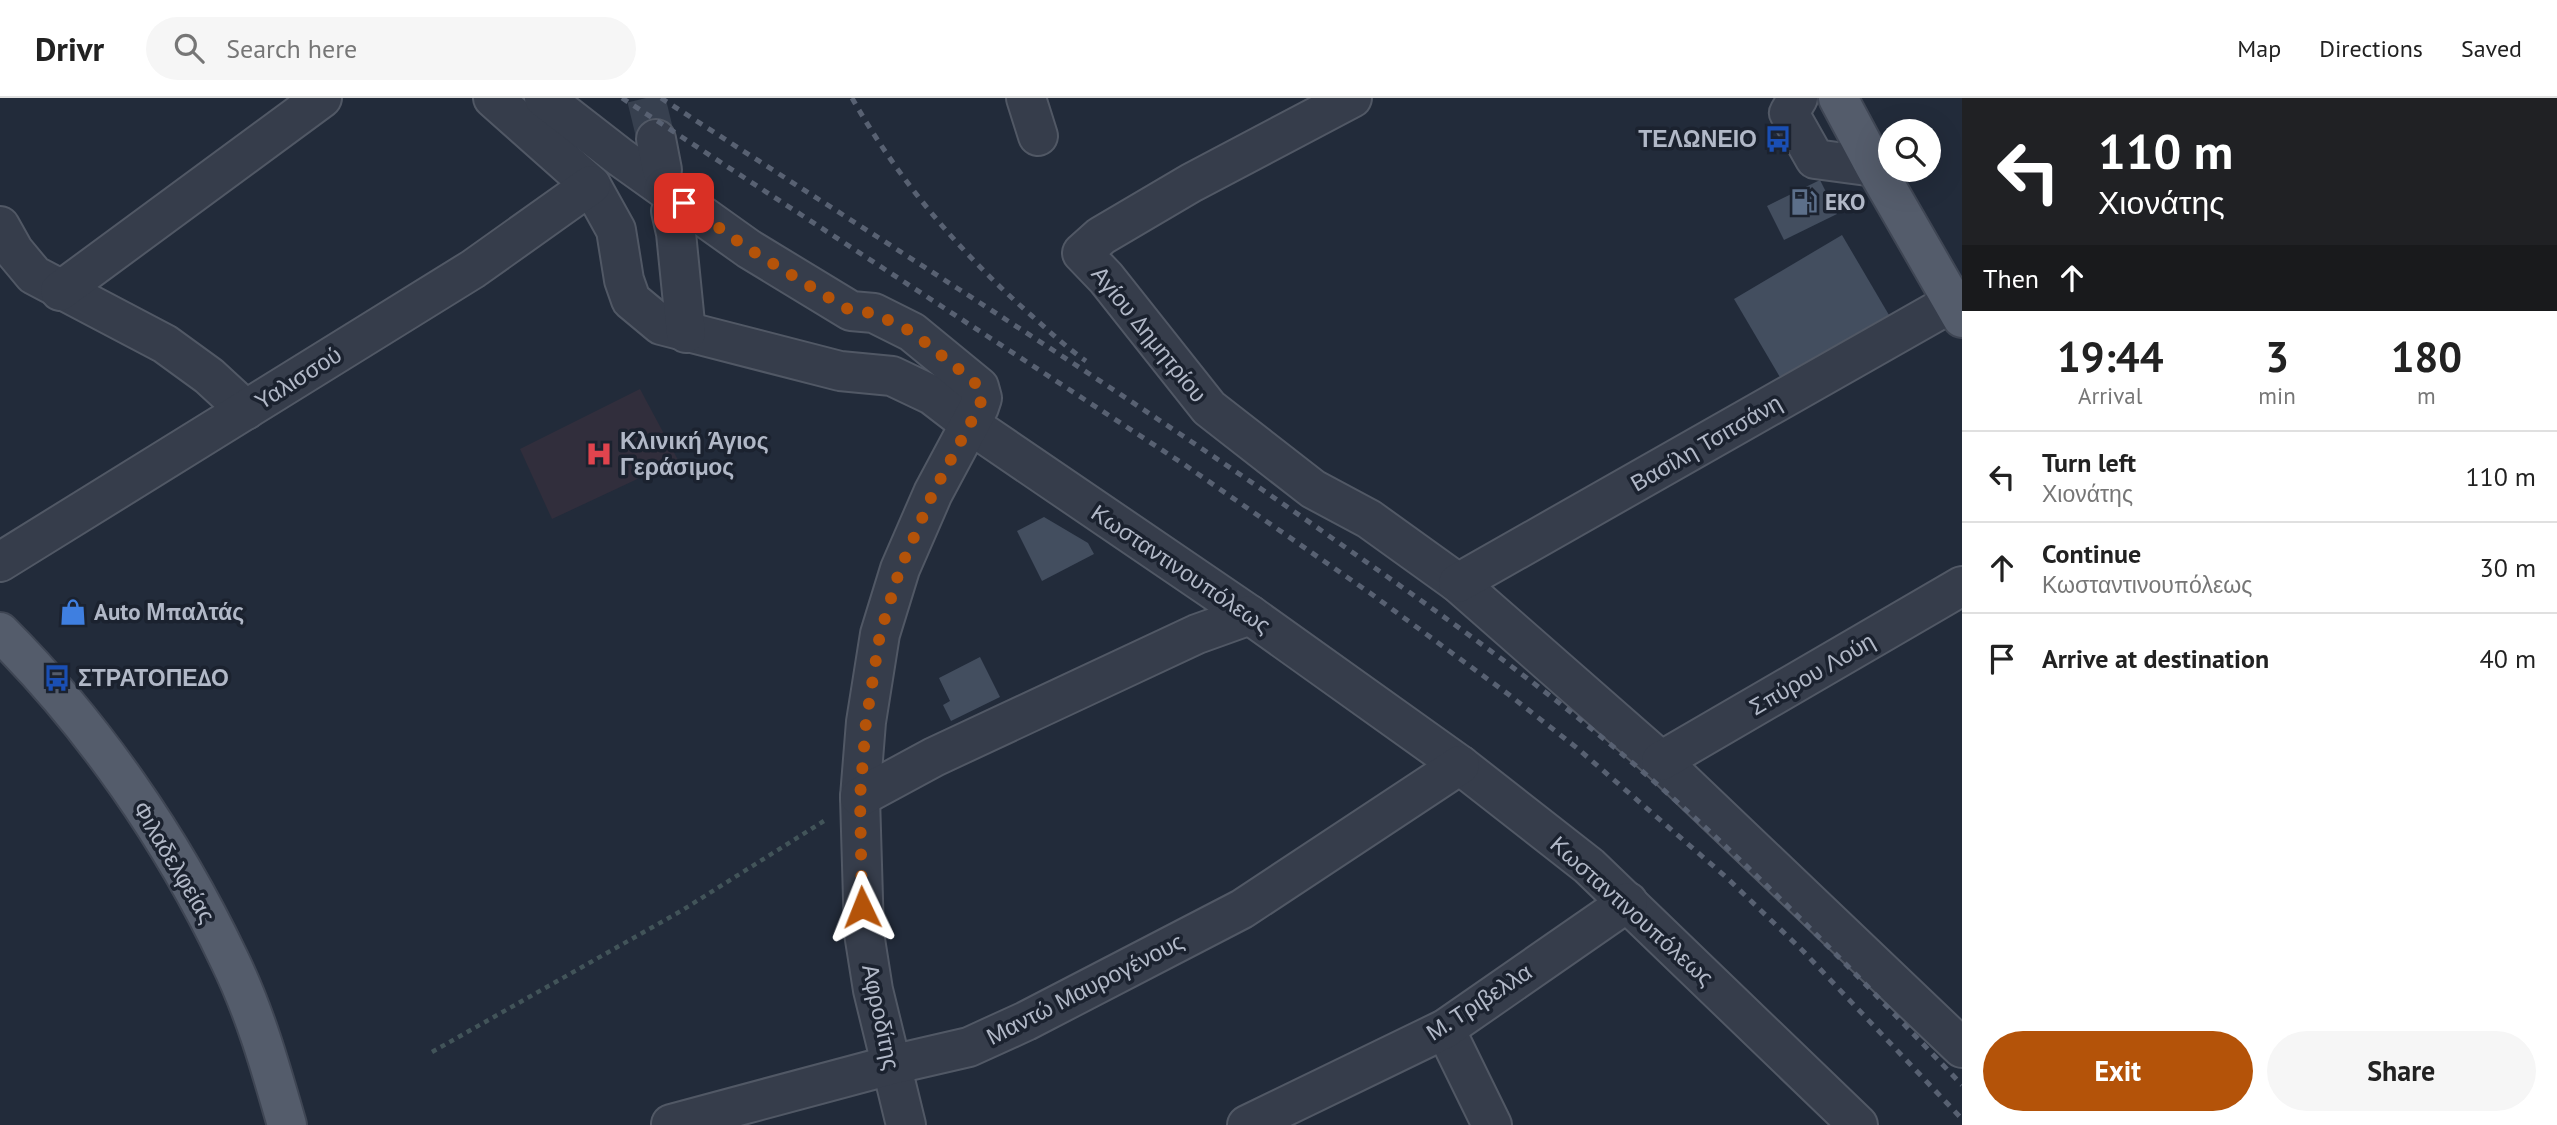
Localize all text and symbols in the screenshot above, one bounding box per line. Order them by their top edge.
search box [146,17,636,80]
text: Drivr [35,27,104,70]
icon: search [170,29,208,67]
text: Search here [226,32,357,65]
text: Map [2237,33,2281,64]
text: Directions [2319,33,2423,64]
text: Saved [2461,33,2522,64]
map controls [1878,119,1941,182]
button: search [1878,119,1941,182]
text: 110 m [2098,119,2233,183]
place label: ΤΕΛΩΝΕΙΟ [1638,124,1757,153]
bus stop icon: ΤΕΛΩΝΕΙΟ [1763,124,1793,154]
icon: left [1983,126,2074,217]
pin [654,173,714,233]
text: Χιονάτης [2098,181,2225,223]
icon: arrive [665,184,703,222]
fuel station icon: EKO [1789,187,1819,217]
place label: EKO [1825,187,1865,216]
icon: ahead [2053,259,2091,297]
street label: Αγίου Δημητρίου [1086,260,1213,408]
text: Then [1983,262,2039,295]
text: 19:44 [2057,329,2163,384]
text: 3 [2265,329,2289,384]
text: 180 [2391,329,2462,384]
street label: Υαλισσού [249,340,347,416]
text: Arrival [2078,381,2142,410]
text: min [2258,381,2296,410]
text: m [2417,381,2436,410]
street label: Βασίλη Τσιτσάνη [1625,388,1787,498]
place label: Κλινική Άγιος Γεράσιμος [620,426,769,481]
hospital icon: Κλινική Άγιος Γεράσιμος [584,439,614,469]
text: Turn left [2042,446,2136,479]
icon: left [1983,458,2021,496]
text: 110 m [2465,460,2536,493]
text: Χιονάτης [2042,479,2133,508]
street label: Κωσταντινουπόλεως [1086,498,1277,639]
text: Continue [2042,537,2141,570]
icon: ahead [1983,549,2021,587]
text: 30 m [2480,551,2536,584]
text: Κωσταντινουπόλεως [2042,570,2252,599]
shop icon: Auto Μπαλτάς [58,597,88,627]
place label: Auto Μπαλτάς [94,597,244,626]
street label: Σπύρου Λούη [1744,626,1880,721]
icon: arrive [1983,640,2021,678]
text: Arrive at destination [2042,642,2269,675]
text: 40 m [2480,642,2536,675]
bus stop icon: ΣΤΡΑΤΟΠΕΔΟ [42,663,72,693]
place label: ΣΤΡΑΤΟΠΕΔΟ [78,663,229,692]
street label: Φιλαδελφείας [127,796,222,928]
street label: Κωσταντινουπόλεως [1545,830,1720,992]
position arrow [825,870,899,944]
street label: Μαντώ Μαυρογένους [981,926,1188,1051]
street label: Μ. Τριβελλα [1420,957,1537,1046]
street label: Αφροδίτης [856,962,907,1072]
button: Exit [1983,1031,2253,1111]
button: Share [2267,1031,2536,1111]

